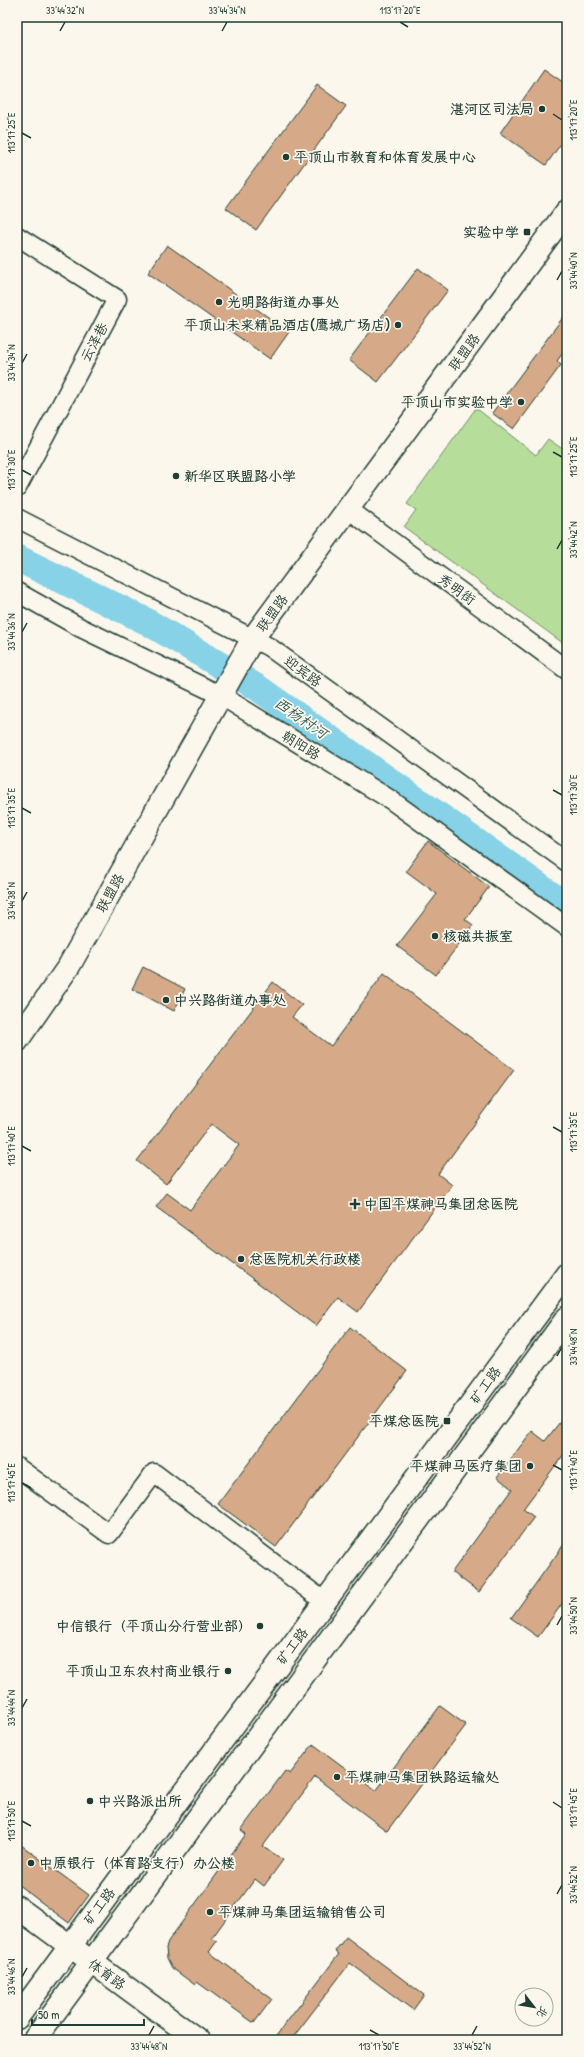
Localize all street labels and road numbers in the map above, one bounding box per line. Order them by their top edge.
street label: 云泽巷 [75,318,112,365]
street label: 联盟路 [444,329,484,374]
street label: 秀明街 [435,569,480,609]
street label: 联盟路 [252,590,292,635]
street label: 迎宾路 [281,651,326,691]
street label: 朝阳路 [278,726,324,764]
street label: 联盟路 [91,870,128,916]
street label: 矿工路 [465,1362,505,1407]
street label: 矿工路 [271,1623,312,1668]
street label: 矿工路 [78,1883,119,1928]
street label: 体育路 [85,1954,130,1994]

